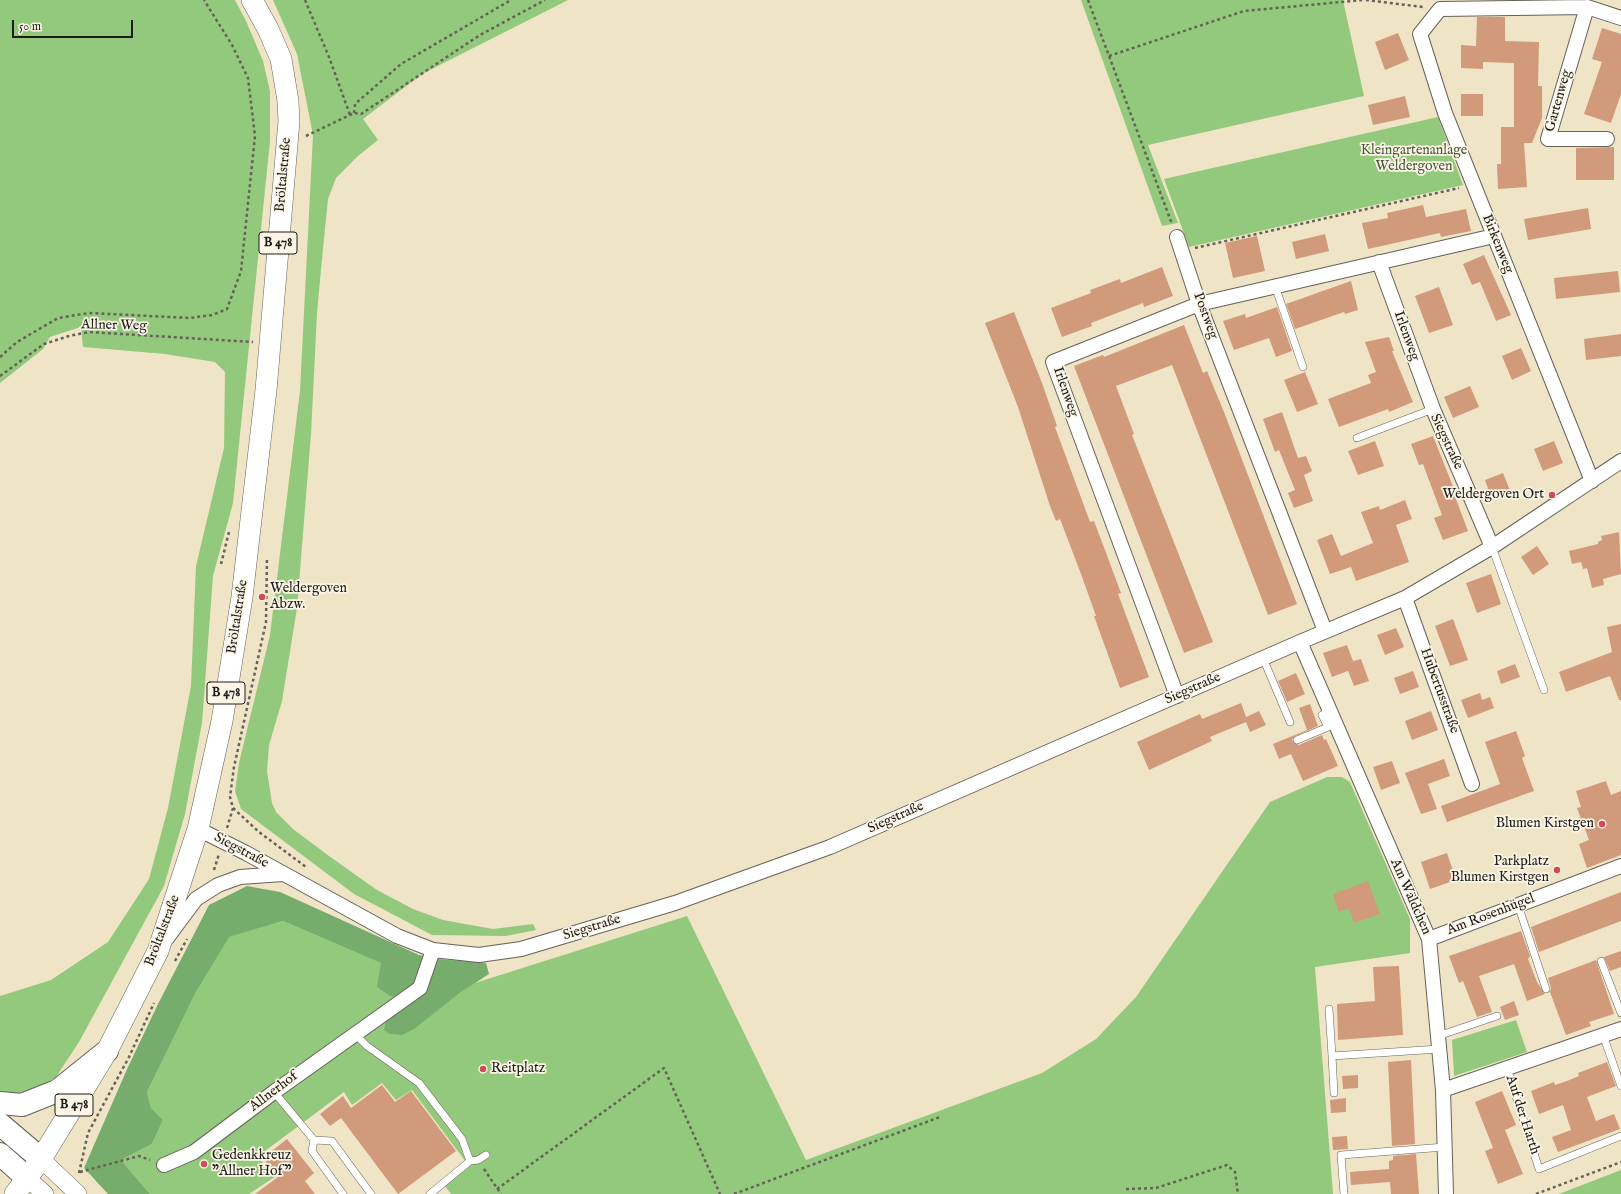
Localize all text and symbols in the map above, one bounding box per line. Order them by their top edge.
scale bar [14,12,135,38]
text: 50 m [19,19,41,34]
street label: Gartenweg [1542,68,1576,134]
street label: Bröltalstraße [272,137,296,213]
park label: Kleingartenanlage Weldergoven [1361,143,1467,176]
street label: Birkenweg [1478,212,1516,276]
road number: B 478 [259,232,297,254]
street label: Postweg [1189,290,1221,342]
street label: Irlenweg [1389,309,1423,363]
street label: Allner Weg [81,317,147,335]
street label: Irlenweg [1049,365,1081,419]
street label: Siegstraße [1426,412,1466,472]
place label: Weldergoven Ort [1443,487,1544,503]
marker: Weldergoven Ort [1547,490,1557,500]
street label: Bröltalstraße [224,579,252,655]
place label: Weldergoven Abzw. [270,581,347,614]
marker: Weldergoven Abzw. [257,592,267,602]
street label: Hubertusstraße [1416,646,1462,736]
street label: Siegstraße [1162,669,1224,709]
road number: B 478 [207,682,245,704]
street label: Siegstraße [865,798,927,838]
place label: Blumen Kirstgen [1496,816,1594,832]
marker: Blumen Kirstgen [1597,819,1607,829]
street label: Siegstraße [211,830,271,872]
place label: Parkplatz Blumen Kirstgen [1451,854,1549,886]
street label: Am Wäldchen [1386,856,1434,938]
marker: Parkplatz Blumen Kirstgen [1552,865,1562,875]
street label: Am Rosenhügel [1445,891,1537,939]
street label: Bröltalstraße [142,893,184,969]
street label: Siegstraße [561,911,623,945]
place label: Reitplatz [491,1061,545,1077]
marker: Reitplatz [478,1064,488,1074]
street label: Allnerhof [247,1068,301,1116]
street label: Auf der Harth [1501,1073,1543,1157]
road number: B 478 [55,1094,93,1116]
place label: Gedenkkreuz "Allner Hof" [212,1148,292,1180]
marker: Gedenkkreuz "Allner Hof" [199,1159,209,1169]

